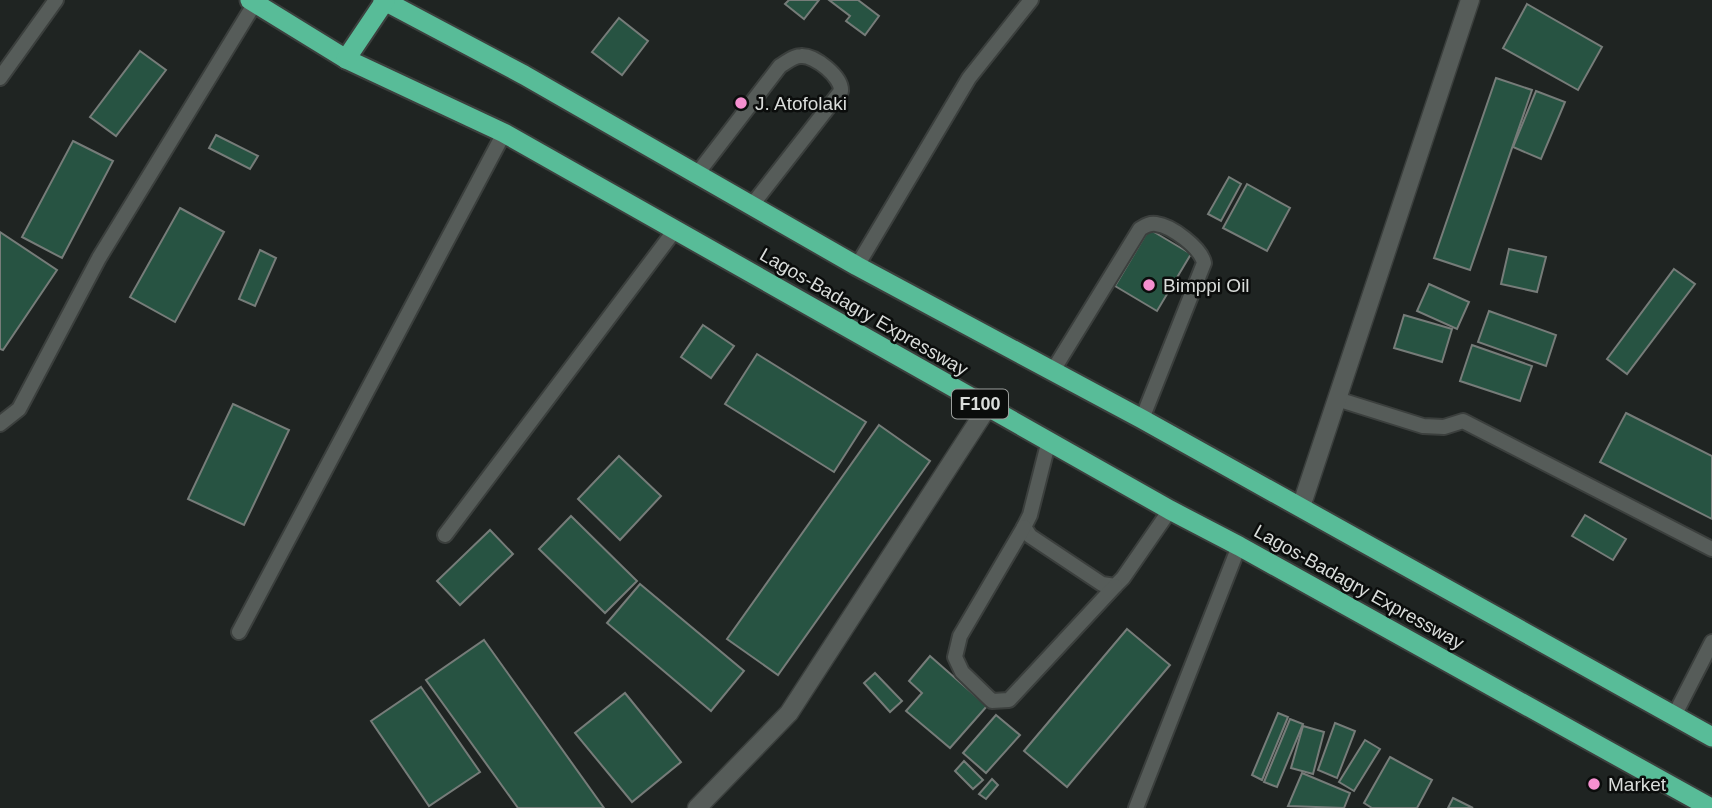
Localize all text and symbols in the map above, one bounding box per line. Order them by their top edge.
place label: J. Atofolaki [755,93,847,114]
marker: J. Atofolaki [733,95,749,111]
street label: Lagos-Badagry Expressway [756,244,972,380]
place label: Bimppi Oil [1163,275,1250,296]
marker: Bimppi Oil [1141,277,1157,293]
road number: F100 [952,390,1008,418]
street label: Lagos-Badagry Expressway [1250,520,1468,654]
place label: Market [1608,774,1667,795]
marker: Market [1586,776,1602,792]

